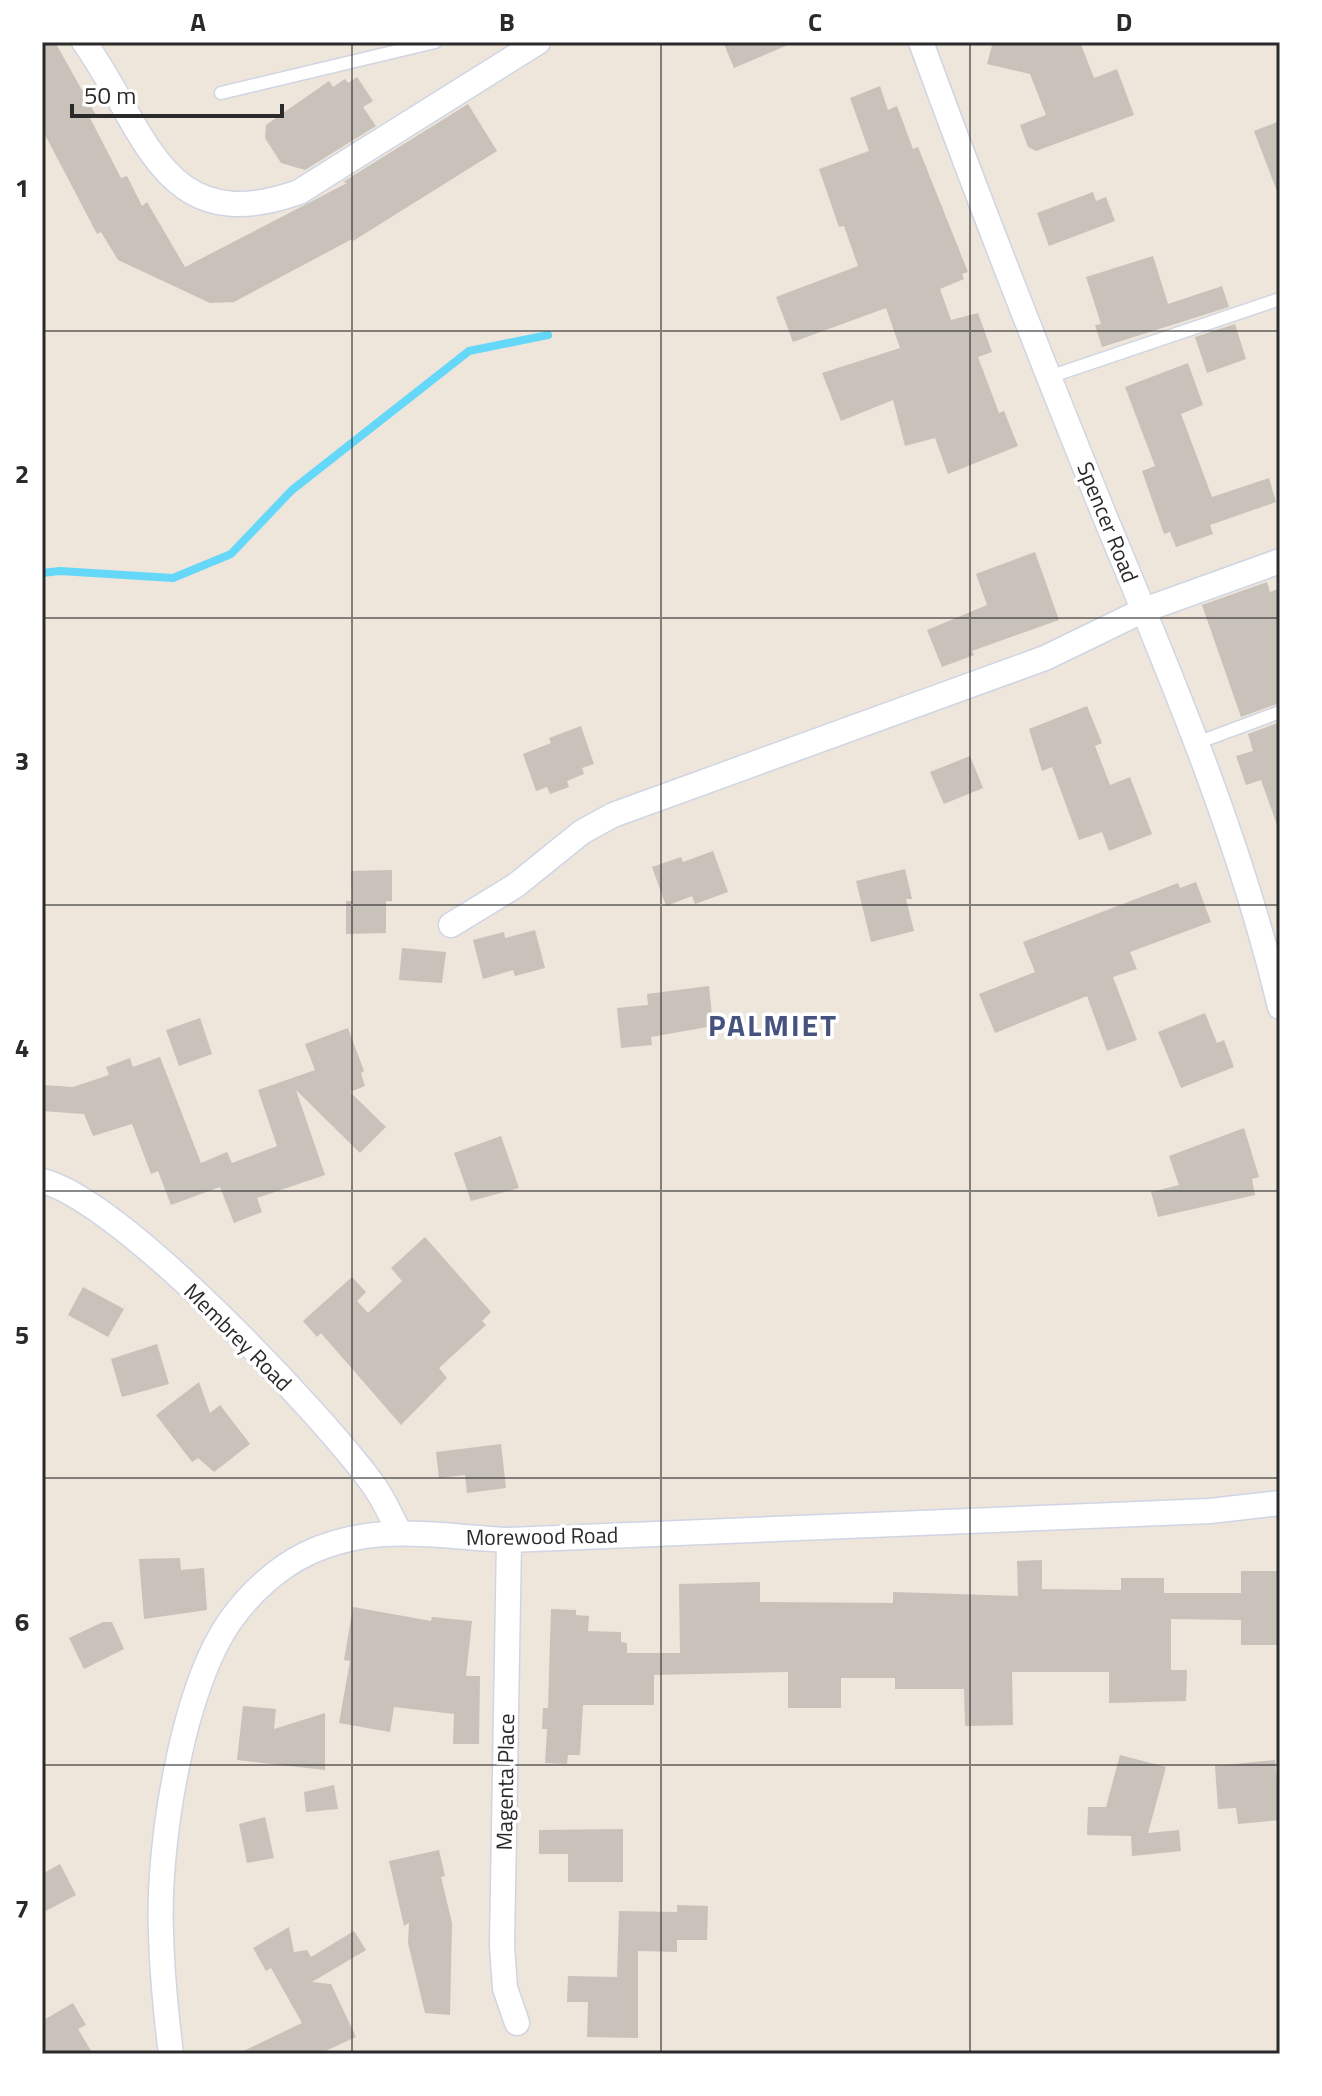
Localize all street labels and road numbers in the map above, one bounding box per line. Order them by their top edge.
street label: Spencer Road [1068,457,1148,587]
street label: Membrey Road [176,1275,300,1399]
street label: Morewood Road [466,1518,618,1554]
street label: Magenta Place [487,1713,523,1851]

